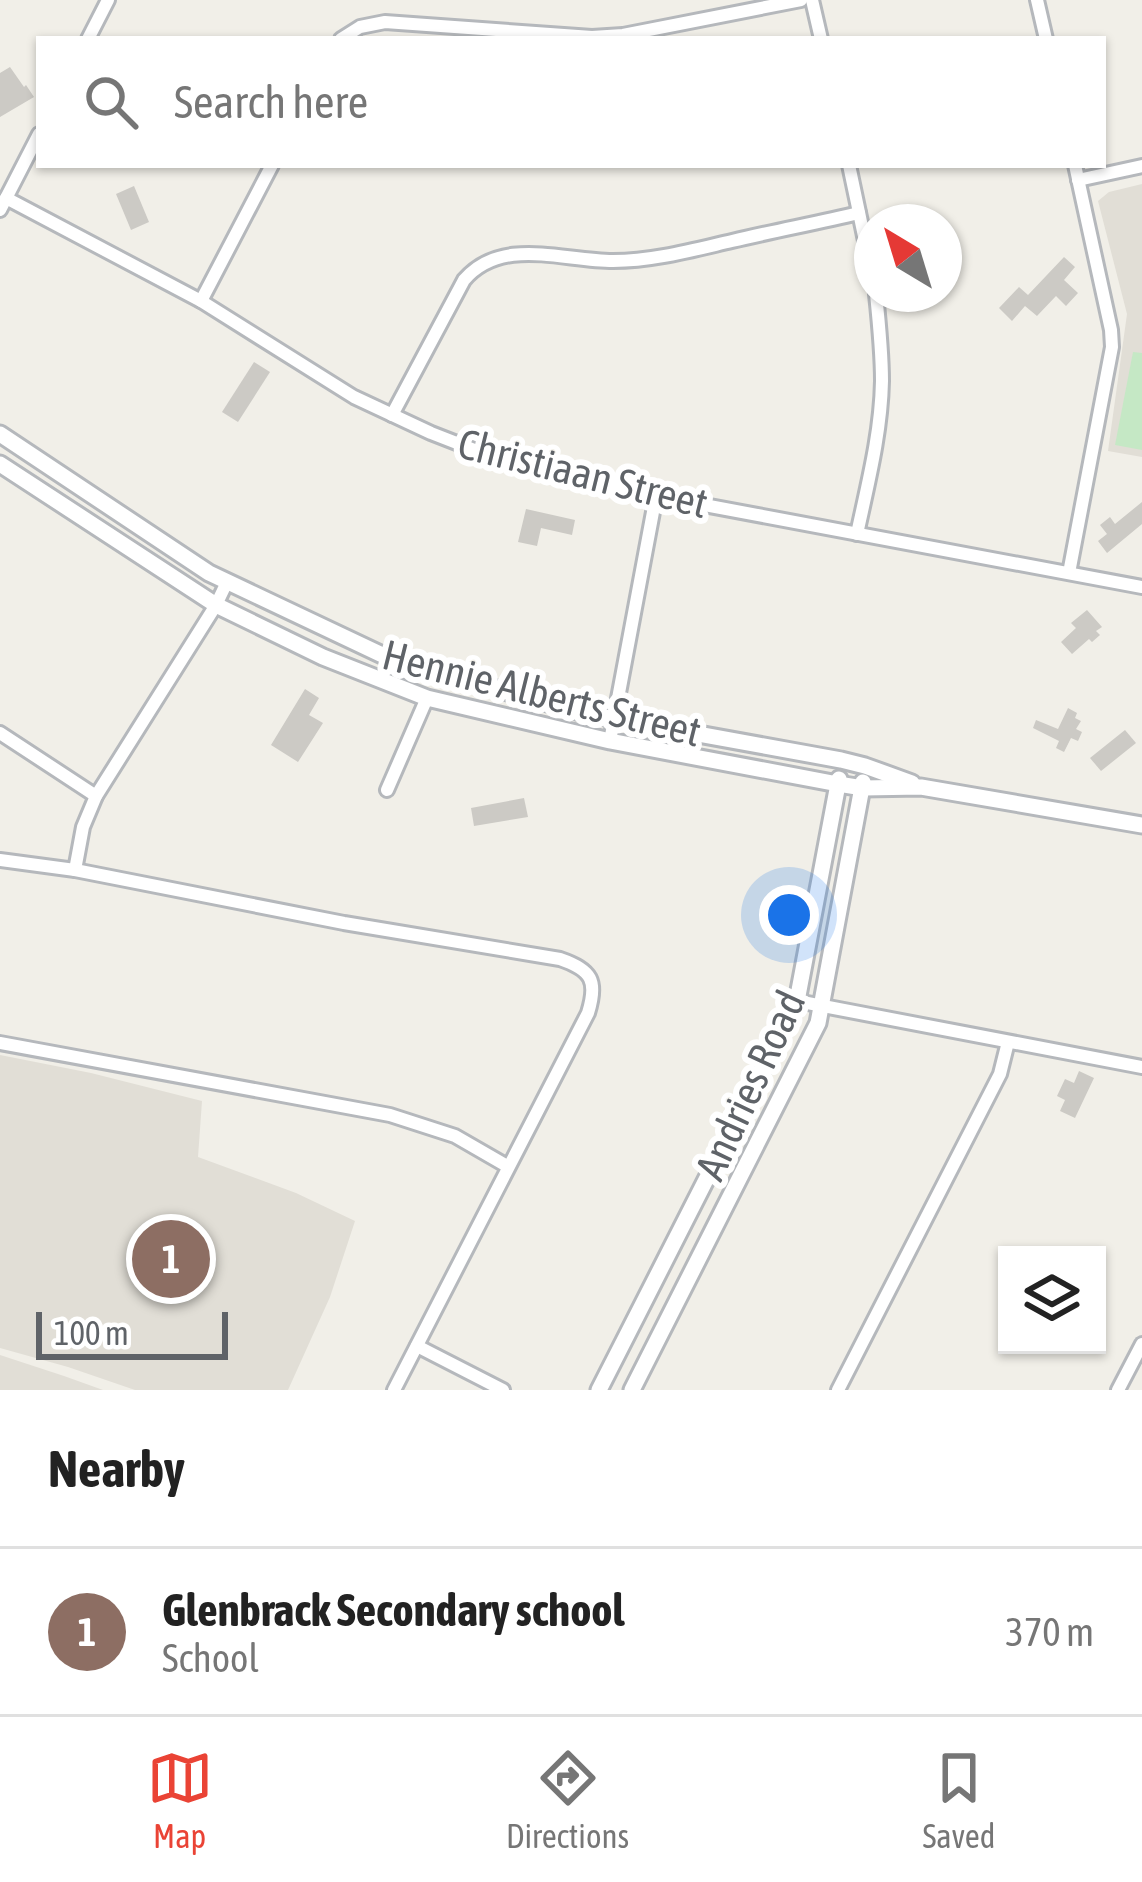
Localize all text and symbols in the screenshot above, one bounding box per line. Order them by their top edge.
search box [36,36,1106,168]
icon: search [78,69,144,135]
text: Search here [174,76,368,128]
north arrow [854,204,962,312]
street label: Christiaan Street [453,419,713,527]
street label: Hennie Alberts Street [378,630,706,756]
your location [759,885,819,945]
street label: Andries Road [685,983,815,1187]
pin: 1 [132,1214,210,1304]
map controls [998,1246,1106,1354]
button: layers [998,1246,1106,1354]
scale bar [36,1306,228,1359]
text: 100 m [54,1314,129,1352]
text: Nearby [48,1439,185,1498]
text: Glenbrack Secondary school [162,1584,624,1636]
text: 1 [78,1610,96,1654]
text: 370 m [1006,1610,1094,1654]
text: School [162,1636,259,1680]
tab: Map [147,1745,213,1855]
tab: Directions [506,1745,629,1855]
tab: Saved [922,1745,995,1855]

